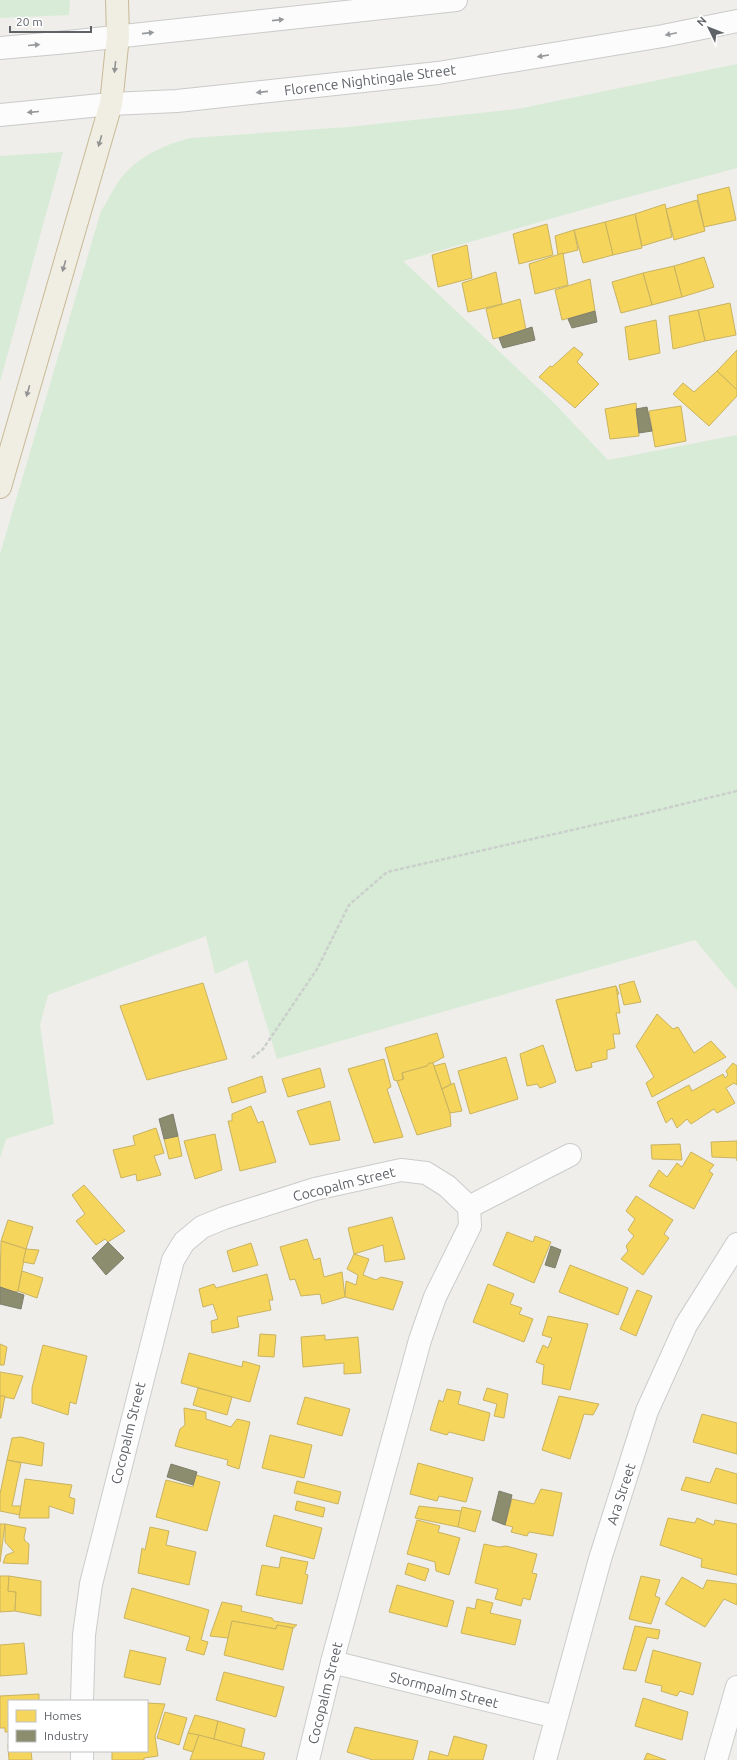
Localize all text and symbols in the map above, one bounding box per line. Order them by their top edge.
scale bar [10,8,91,34]
north arrow [689,8,729,48]
text: N [694,14,709,28]
text: 20 m [16,15,43,28]
one-way arrow [272,16,284,23]
one-way arrow [142,30,154,37]
one-way arrow [665,32,677,38]
one-way arrow [28,41,40,48]
one-way arrow [537,53,549,59]
one-way arrow [112,61,118,73]
street label: Florence Nightingale Street [283,61,457,98]
one-way arrow [256,89,268,96]
one-way arrow [27,109,39,115]
one-way arrow [97,136,103,148]
one-way arrow [61,261,67,273]
one-way arrow [25,385,31,397]
street label: Cocopalm Street [291,1163,397,1204]
street label: Cocopalm Street [108,1380,149,1486]
street label: Ara Street [604,1461,639,1527]
street label: Cocopalm Street [305,1640,346,1746]
street label: Stormpalm Street [388,1669,501,1711]
legend [8,1700,148,1752]
text: Homes [44,1709,82,1722]
text: Industry [44,1729,89,1742]

